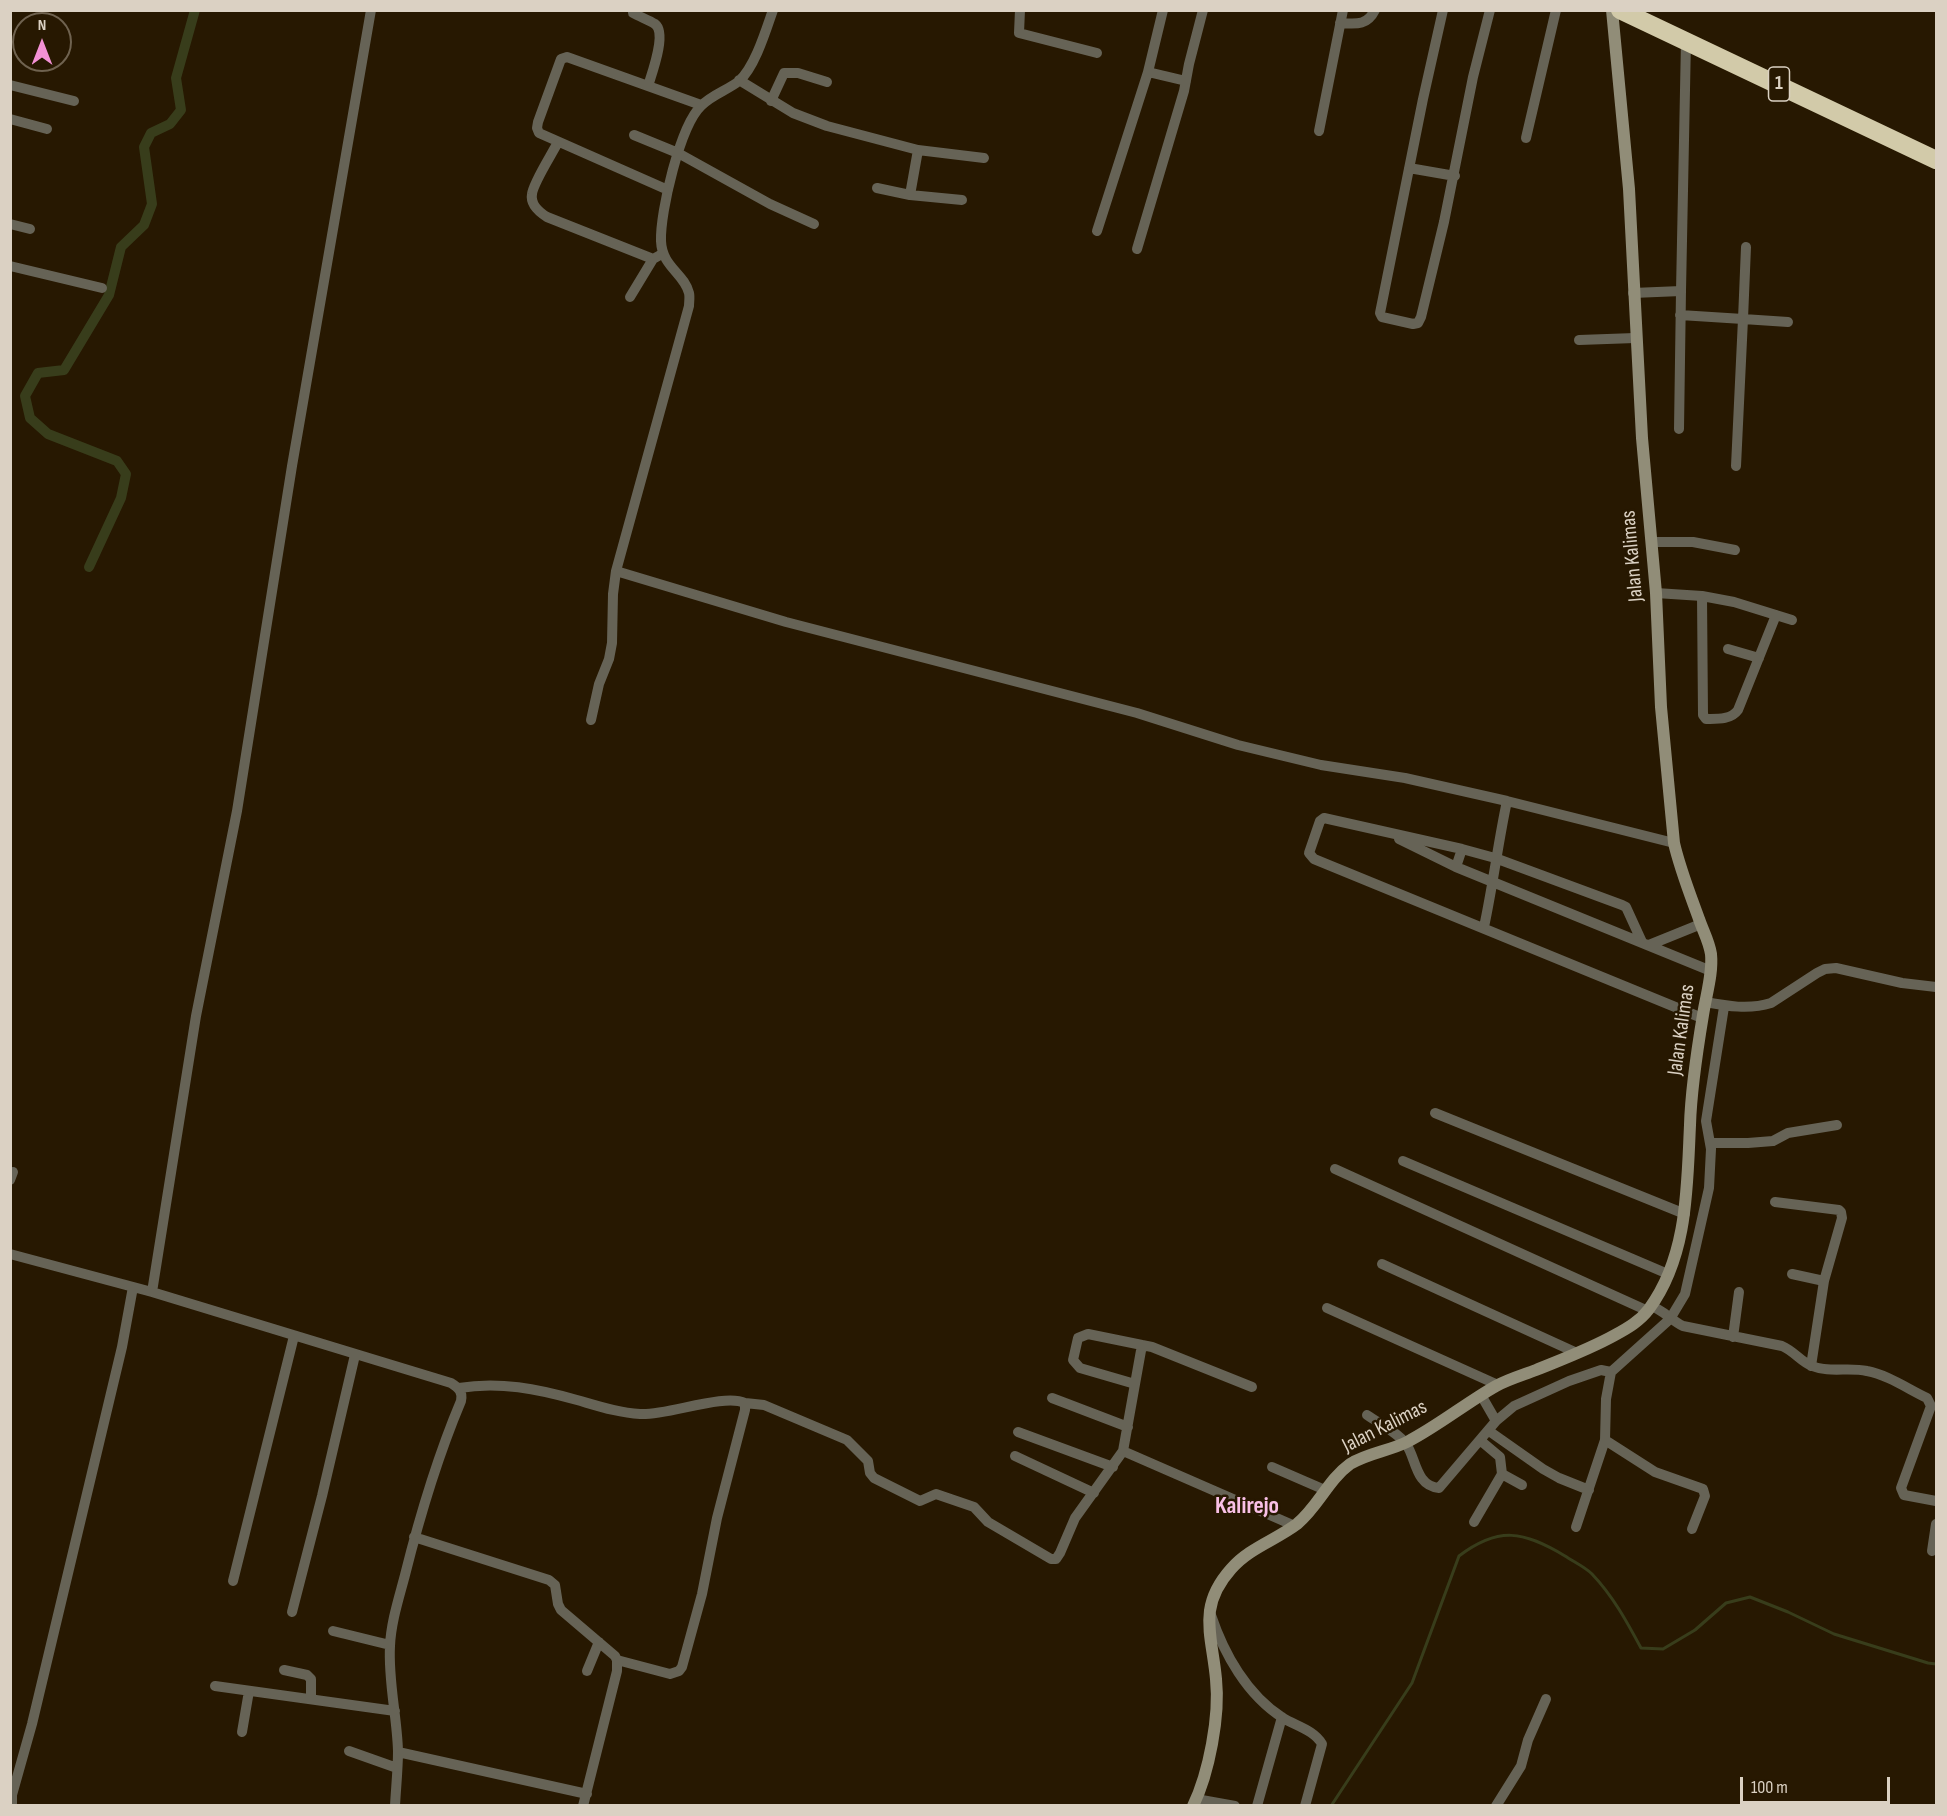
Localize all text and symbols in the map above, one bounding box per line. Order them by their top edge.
north arrow [12,12,72,72]
text: N [38,16,46,35]
road number: 1 [1768,67,1790,101]
street label: Jalan Kalimas [1616,509,1650,603]
street label: Jalan Kalimas [1663,983,1701,1077]
street label: Jalan Kalimas [1338,1395,1432,1459]
district label: Kalirejo [1215,1493,1279,1521]
scale bar [1743,1765,1893,1803]
text: 100 m [1751,1777,1788,1798]

